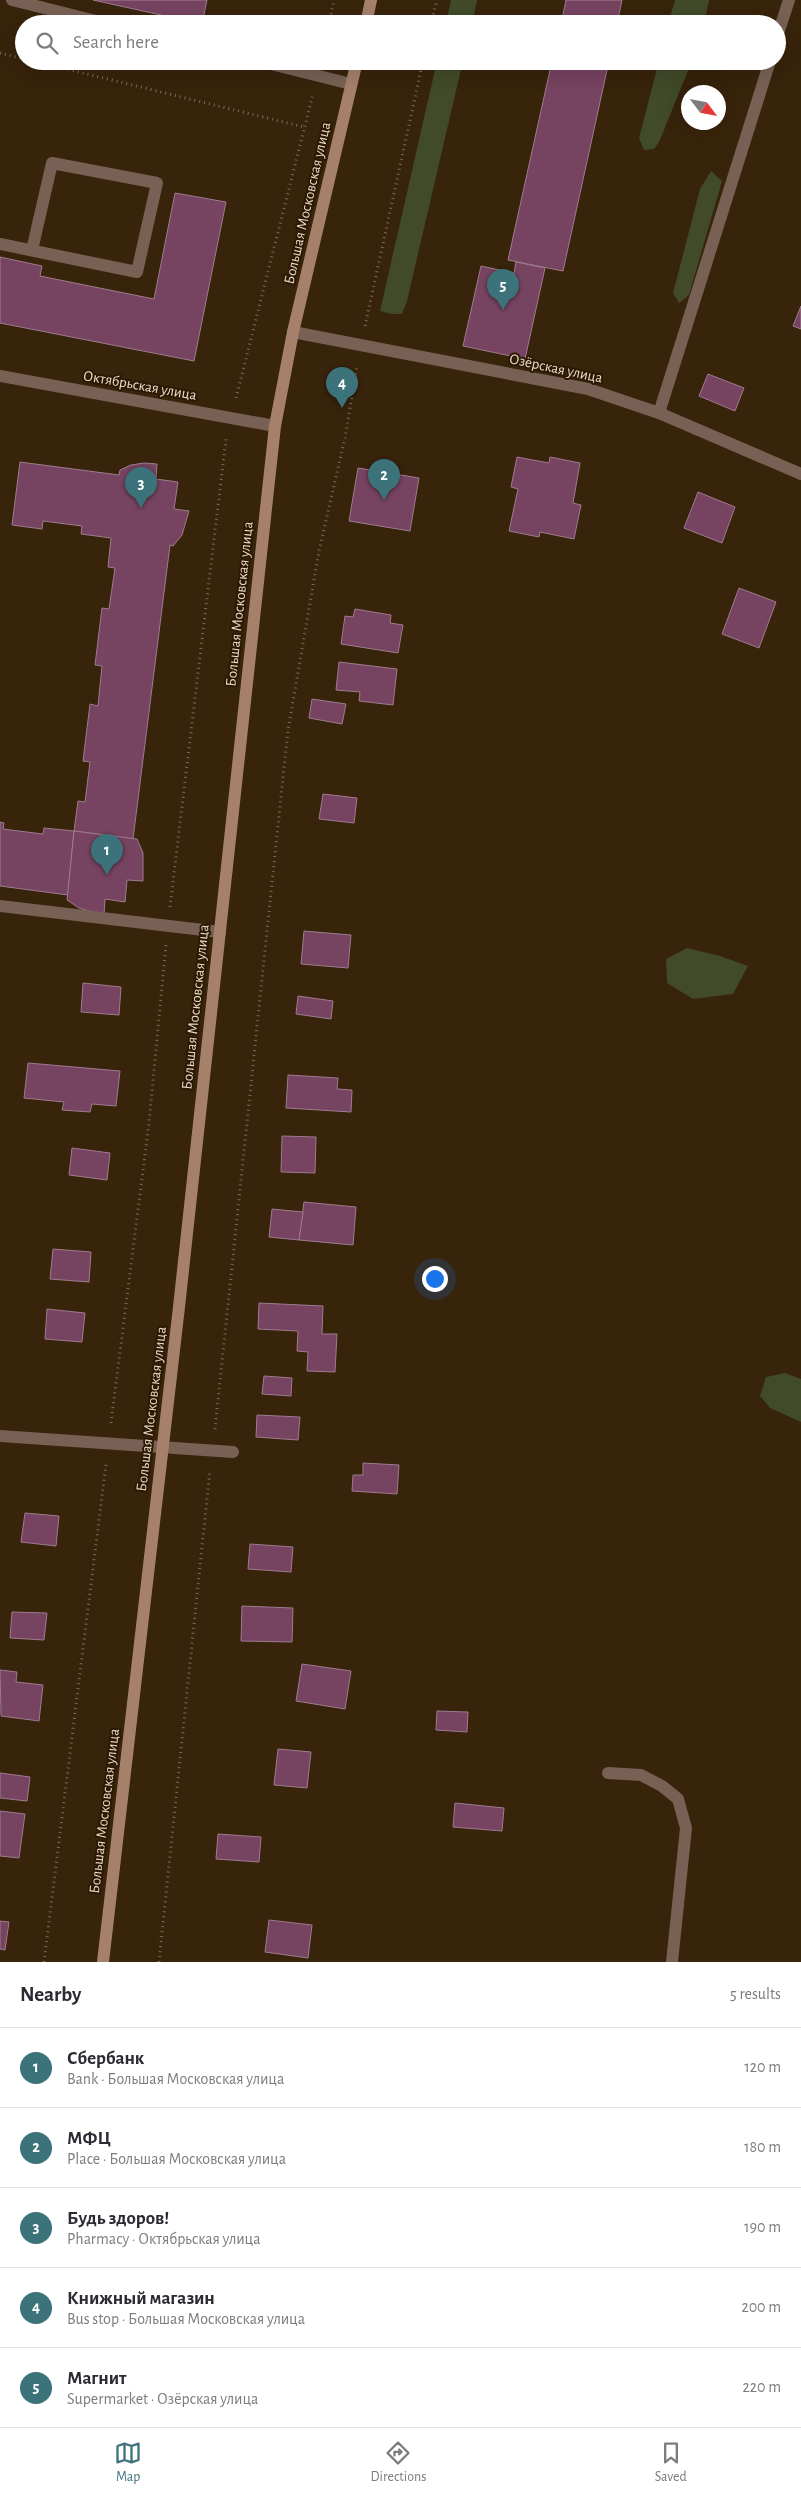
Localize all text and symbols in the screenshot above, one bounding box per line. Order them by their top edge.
search box [15,15,786,70]
icon: search [33,29,61,57]
text: Search here [73,33,159,52]
north arrow [681,85,726,130]
street label: Большая Московская улица [282,120,333,286]
pin: 5 [487,269,519,310]
street label: Озёрская улица [508,351,604,386]
pin: 4 [326,367,358,408]
street label: Октябрьская улица [82,368,198,403]
pin: 2 [368,459,400,500]
pin: 3 [125,467,157,508]
street label: Большая Московская улица [223,521,256,687]
pin: 1 [91,834,123,875]
street label: Большая Московская улица [179,924,212,1090]
your location [422,1266,448,1292]
street label: Большая Московская улица [134,1326,169,1492]
street label: Большая Московская улица [87,1728,122,1894]
text: Nearby [20,1984,81,2005]
text: 5 results [730,1986,781,2002]
text: Сбербанк [67,2049,144,2068]
text: 1 [33,2059,39,2075]
text: 120 m [744,2059,781,2075]
text: Bank · Большая Московская улица [67,2071,284,2087]
text: МФЦ [67,2129,111,2148]
text: 2 [32,2139,40,2155]
text: 180 m [744,2139,781,2155]
text: Place · Большая Московская улица [67,2151,286,2167]
text: Будь здоров! [67,2209,169,2228]
text: 3 [33,2219,39,2235]
text: 190 m [744,2219,781,2235]
text: Pharmacy · Октябрьская улица [67,2231,261,2247]
text: Книжный магазин [67,2289,215,2308]
text: 4 [32,2299,40,2315]
text: 200 m [741,2299,781,2315]
text: Bus stop · Большая Московская улица [67,2311,305,2327]
text: Магнит [67,2369,126,2388]
text: 5 [33,2379,39,2395]
text: 220 m [743,2379,781,2395]
text: Supermarket · Озёрская улица [67,2391,258,2407]
tab: Map [114,2439,142,2486]
tab: Directions [371,2439,426,2486]
tab: Saved [655,2439,687,2486]

